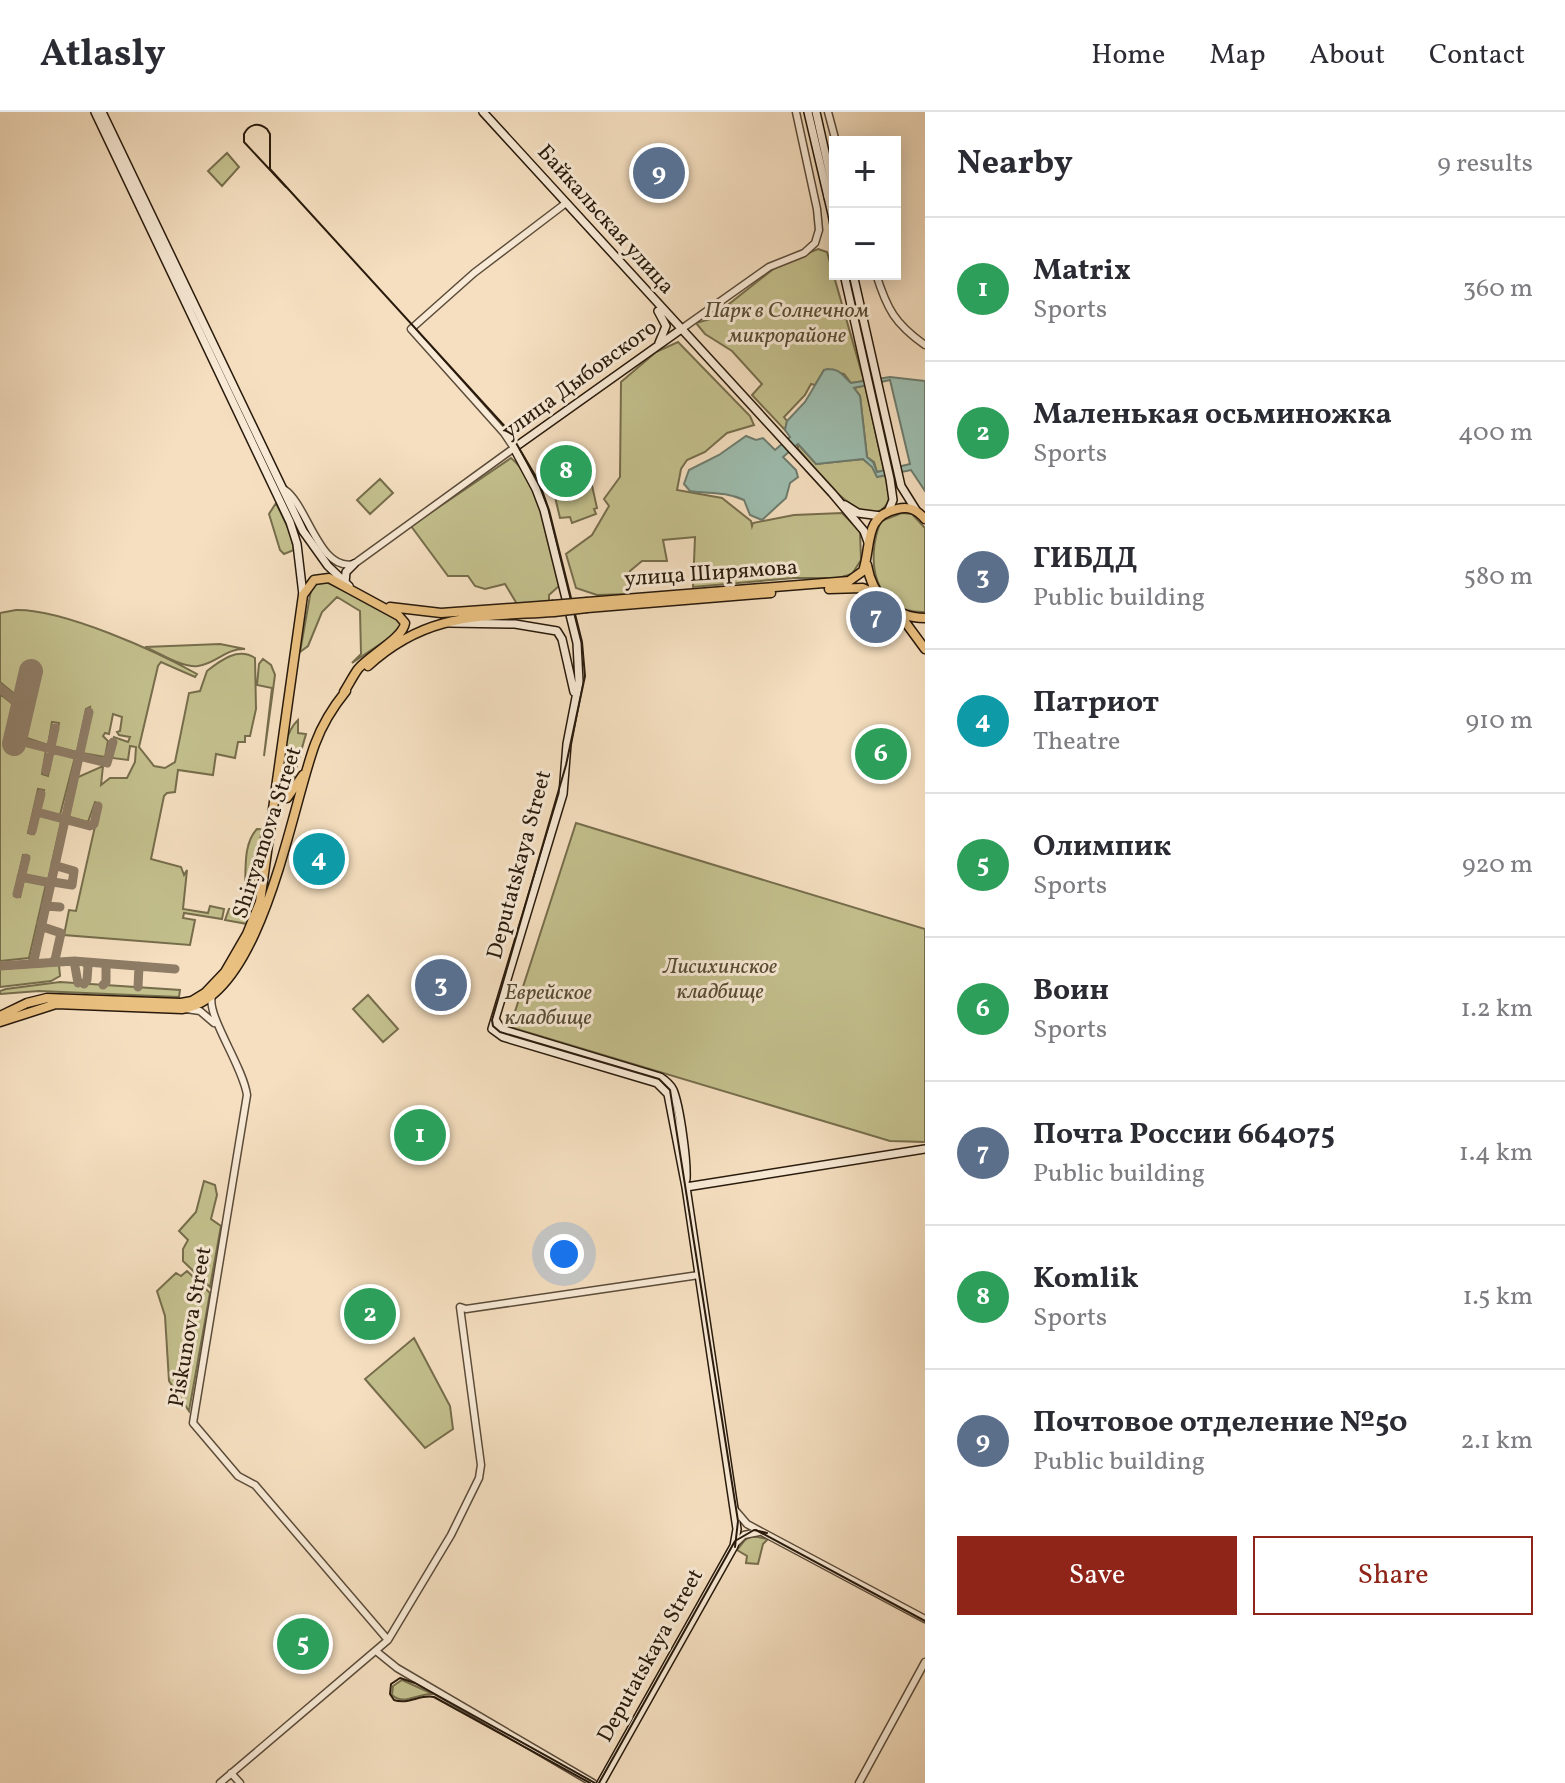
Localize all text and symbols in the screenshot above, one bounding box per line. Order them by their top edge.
text: Atlasly [40,29,166,82]
text: Home [1091,36,1165,75]
text: Map [1209,36,1265,75]
text: About [1309,36,1385,75]
text: Contact [1429,36,1525,75]
map controls [829,136,901,280]
button: + [829,136,901,208]
street label: Байкальская улица [529,138,681,302]
text: Nearby [957,141,1073,188]
pin: 9 [633,143,685,203]
text: 9 results [1437,146,1533,182]
button: − [829,208,901,280]
text: Matrix [1033,250,1131,292]
text: 1 [978,271,988,307]
text: 360 m [1463,271,1533,307]
text: Sports [1033,292,1107,328]
park label: Парк в Солнечном микрорайоне [705,296,870,352]
street label: улица Дыбовского [496,313,664,447]
text: Маленькая осьминожка [1033,394,1392,436]
text: 2 [976,415,990,451]
text: 400 m [1458,415,1533,451]
text: Sports [1033,436,1107,472]
pin: 8 [540,441,592,501]
text: ГИБДД [1033,538,1138,580]
street label: улица Ширямова [623,552,799,596]
text: 3 [976,559,990,595]
text: 580 m [1463,559,1533,595]
text: Public building [1033,580,1205,616]
pin: 7 [850,587,902,647]
text: Патриот [1033,682,1159,724]
text: 4 [975,703,991,739]
text: 910 m [1466,703,1533,739]
pin: 6 [855,724,907,784]
text: Theatre [1033,724,1120,760]
street label: Shiryamova Street [226,743,311,923]
street label: Deputatskaya Street [480,767,560,963]
text: Олимпик [1033,826,1171,868]
pin: 4 [293,829,345,889]
text: 5 [977,847,989,883]
text: 920 m [1462,847,1533,883]
text: Sports [1033,868,1107,904]
park label: Лисихинское кладбище [662,952,777,1008]
pin: 3 [415,955,467,1015]
text: Воин [1033,970,1109,1012]
park label: Еврейское кладбище [504,978,592,1034]
text: 6 [976,991,990,1027]
text: 1.2 km [1460,991,1533,1027]
text: Sports [1033,1012,1107,1048]
pin: 1 [394,1105,446,1165]
text: Почта России 664075 [1033,1114,1335,1156]
text: 7 [977,1135,989,1171]
text: 1.4 km [1459,1135,1533,1171]
text: Public building [1033,1156,1205,1192]
your location [544,1234,584,1274]
street label: Piskunova Street [162,1244,220,1410]
text: Komlik [1033,1258,1139,1300]
text: 8 [976,1279,990,1315]
text: 1.5 km [1462,1279,1533,1315]
pin: 2 [344,1284,396,1344]
text: Sports [1033,1300,1107,1336]
text: Почтовое отделение №50 [1033,1402,1408,1444]
text: 9 [976,1423,990,1459]
text: 2.1 km [1460,1423,1533,1459]
text: Public building [1033,1444,1205,1480]
button: Save [957,1536,1237,1615]
button: Share [1253,1536,1533,1615]
street label: Deputatskaya Street [590,1563,712,1748]
pin: 5 [277,1614,329,1674]

